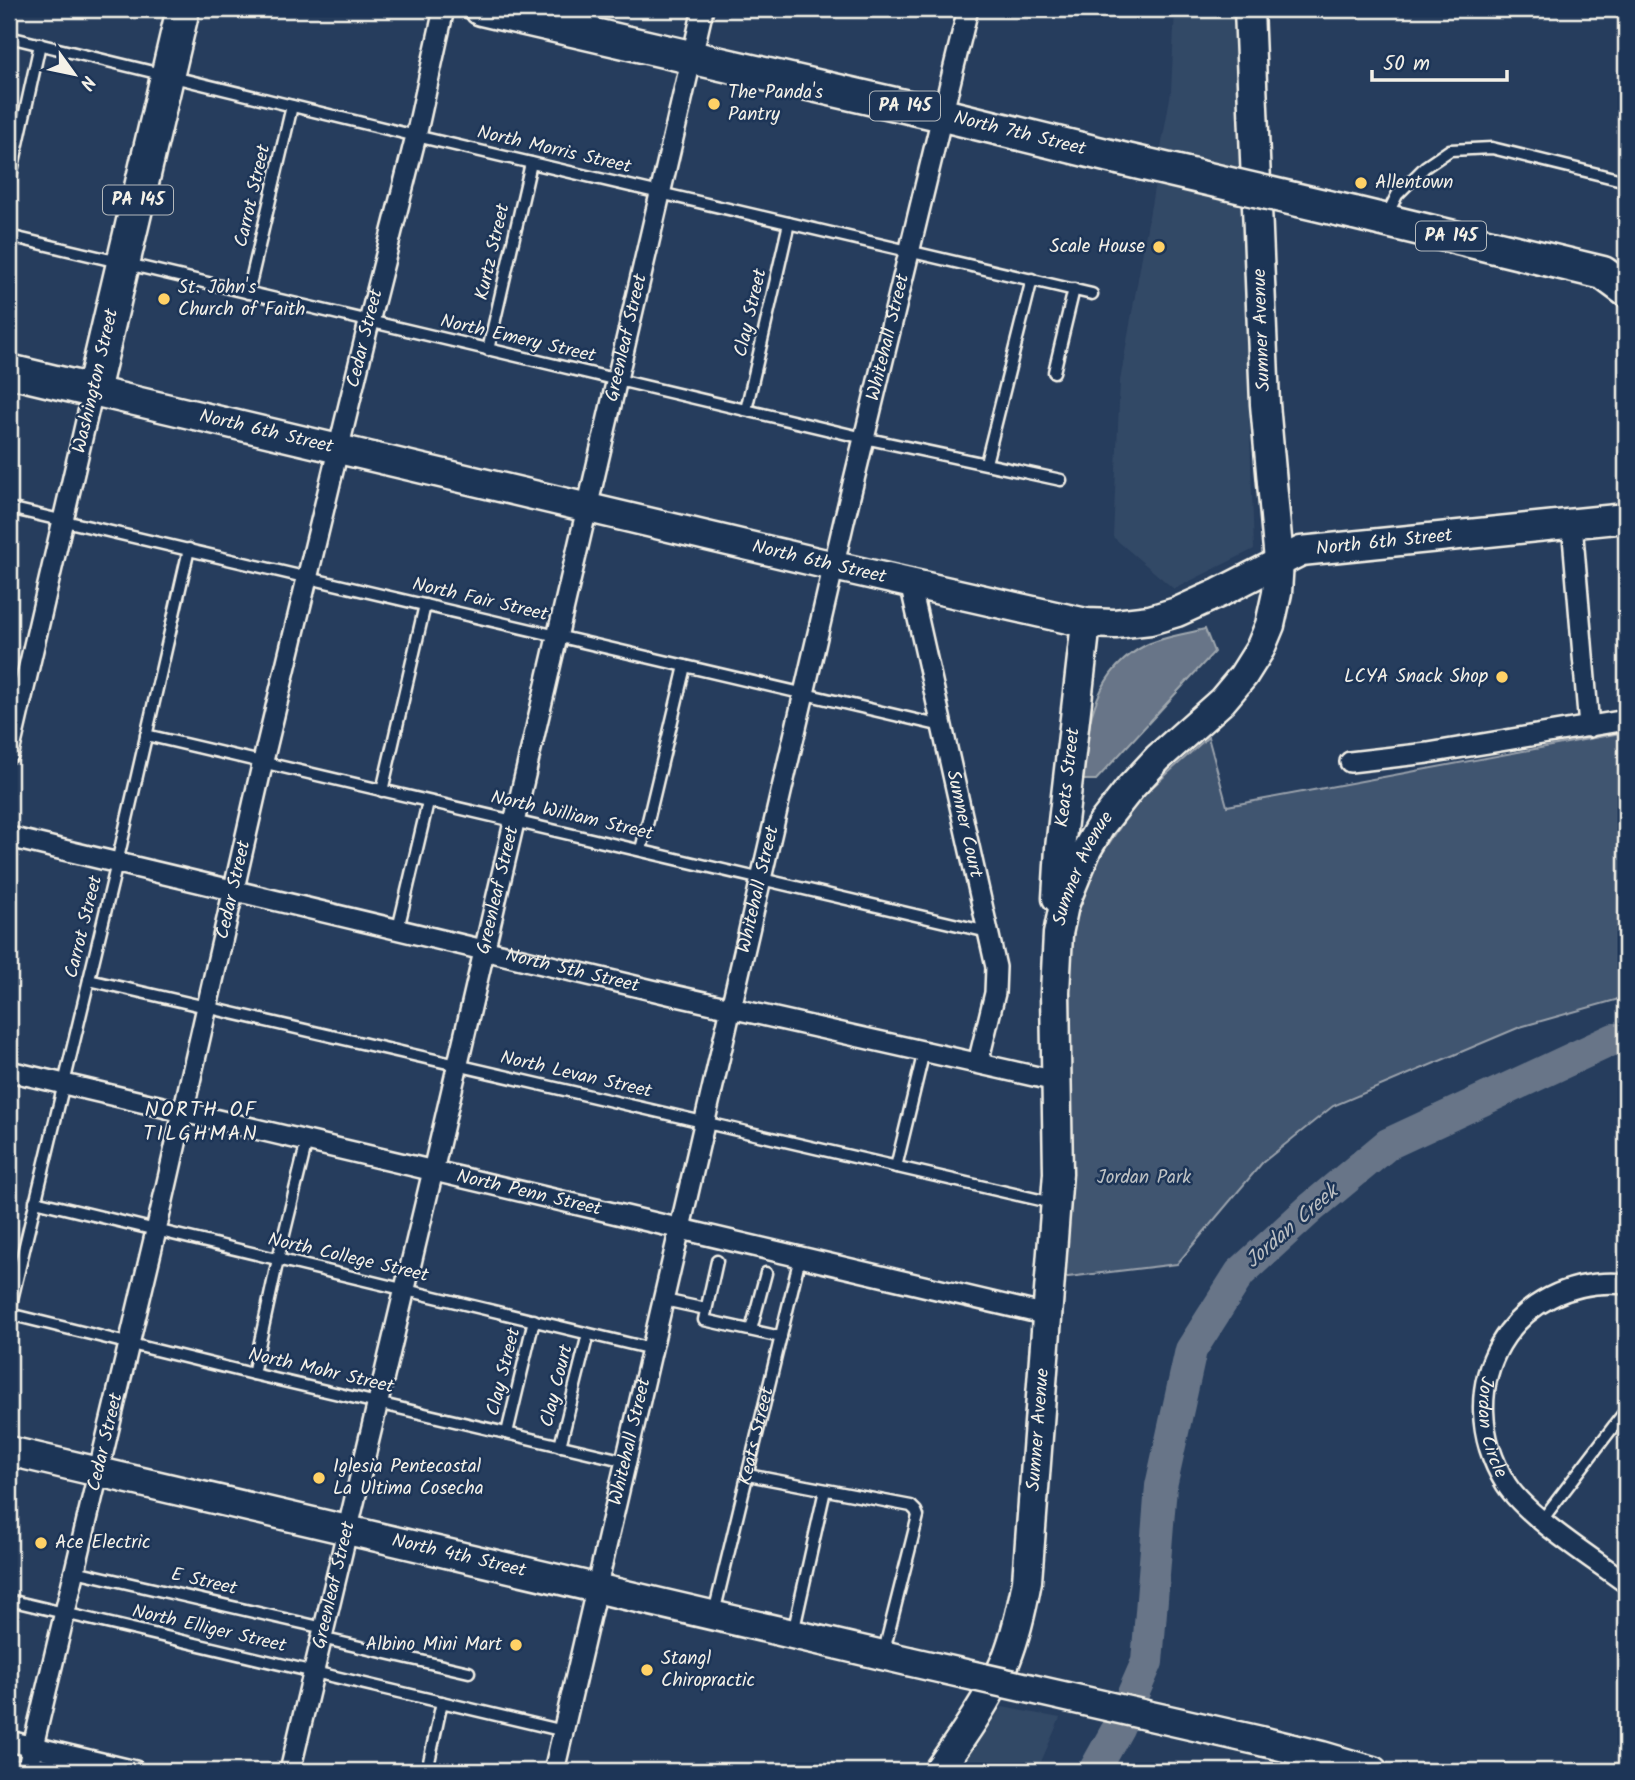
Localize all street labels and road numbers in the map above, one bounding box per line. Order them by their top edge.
road number: PA 145 [870,92,940,120]
street label: North 7th Street [951,103,1090,165]
street label: North Morris Street [474,118,635,182]
street label: Carrot Street [227,141,280,250]
road number: PA 145 [103,186,173,215]
street label: Kurtz Street [467,200,519,303]
road number: PA 145 [1416,222,1486,250]
street label: Clay Street [726,265,776,360]
street label: Sumner Avenue [1245,268,1279,392]
street label: Whitehall Street [859,270,918,404]
street label: Greenleaf Street [597,271,656,405]
street label: Cedar Street [339,285,392,391]
street label: Washington Street [65,305,127,456]
street label: North Emery Street [437,307,599,372]
street label: North 6th Street [196,402,337,462]
street label: North 6th Street [1315,521,1454,564]
street label: North 6th Street [749,532,890,592]
street label: North Fair Street [409,570,551,630]
street label: Keats Street [1047,726,1089,829]
street label: Sumner Court [937,767,991,881]
street label: North William Street [488,783,657,849]
street label: Sumner Avenue [1045,804,1122,928]
street label: Whitehall Street [729,822,788,956]
street label: Greenleaf Street [469,823,528,957]
street label: Cedar Street [208,837,260,942]
street label: Carrot Street [57,872,111,981]
street label: North 5th Street [502,941,643,1002]
street label: North Levan Street [497,1043,655,1107]
street label: North Penn Street [453,1162,605,1225]
street label: North College Street [265,1225,432,1291]
street label: Clay Street [479,1324,530,1419]
street label: North Mohr Street [245,1340,397,1402]
street label: Clay Court [532,1341,582,1431]
street label: Sumner Avenue [1019,1367,1058,1492]
street label: Jordan Circle [1468,1373,1515,1484]
street label: Whitehall Street [601,1375,660,1508]
street label: Keats Street [730,1383,783,1488]
street label: Cedar Street [79,1389,132,1495]
street label: Greenleaf Street [305,1518,364,1652]
street label: North 4th Street [389,1526,530,1586]
street label: E Street [168,1560,241,1604]
street label: North Elliger Street [129,1597,290,1661]

